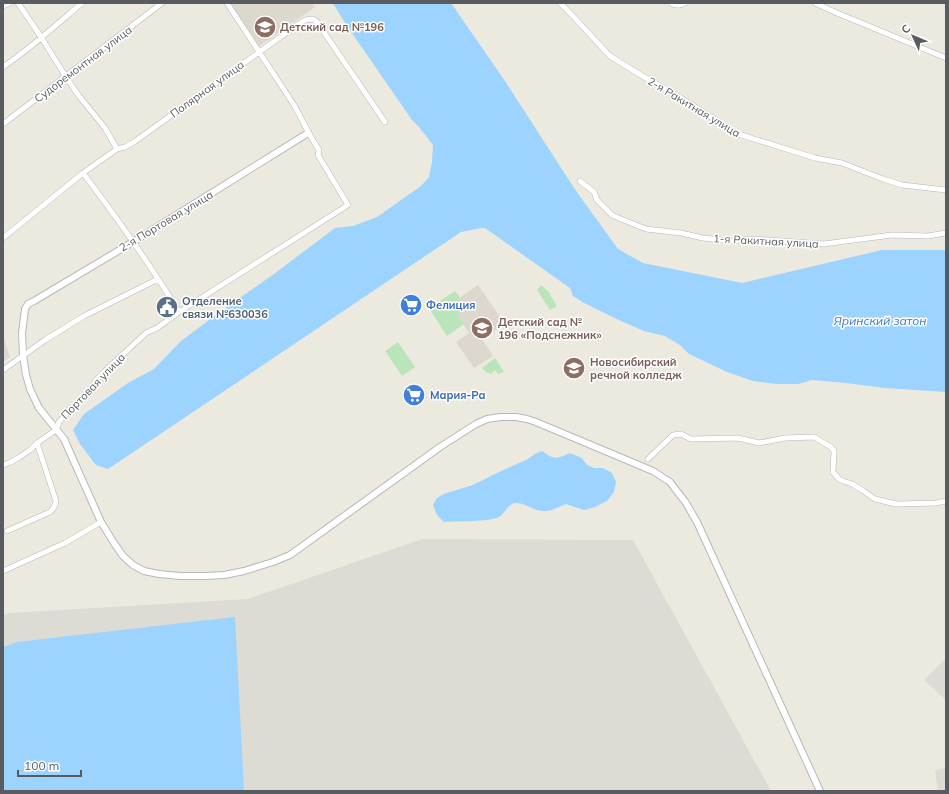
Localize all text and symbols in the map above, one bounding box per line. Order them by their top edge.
school or university icon: Детский сад №196 [252,14,278,40]
north arrow [893,16,933,56]
place label: Детский сад №196 [280,20,384,34]
text: С [898,21,914,37]
street label: Судоремонтная улица [31,23,135,105]
street label: Полярная улица [167,57,247,121]
street label: 2-я Ракитная улица [645,74,743,140]
street label: 2-я Портовая улица [117,187,215,255]
street label: 1-я Ракитная улица [713,231,819,251]
supermarket icon: Фелиция [398,292,424,318]
public building icon: Отделение связи №630036 [154,294,180,320]
place label: Отделение связи №630036 [182,294,268,321]
place label: Фелиция [426,298,476,312]
water label: Яринский затон [833,313,926,328]
school or university icon: Детский сад № 196 «Подснежник» [469,315,495,341]
place label: Детский сад № 196 «Подснежник» [498,315,602,342]
street label: Портовая улица [58,350,128,422]
school or university icon: Новосибирский речной колледж [561,355,587,381]
place label: Новосибирский речной колледж [590,355,682,382]
supermarket icon: Мария-Ра [401,382,427,408]
place label: Мария-Ра [430,388,486,402]
scale bar [18,752,81,778]
text: 100 m [24,758,59,773]

